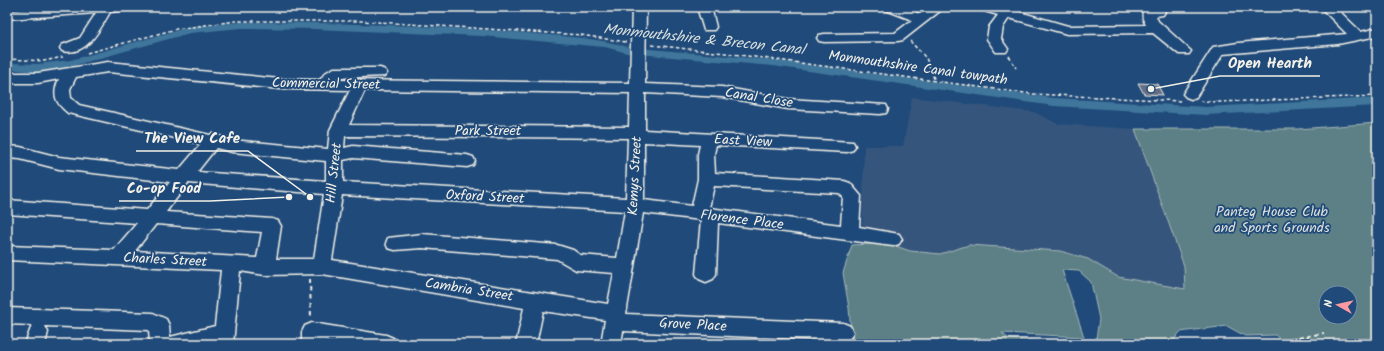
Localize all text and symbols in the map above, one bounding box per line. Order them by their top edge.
water label: Monmouthshire & Brecon Canal [602,17,809,63]
street label: Monmouthshire Canal towpath [827,45,1009,91]
callout: Open Hearth [1220,49,1320,76]
text: Open Hearth [1228,52,1312,76]
street label: Commercial Street [271,72,381,96]
street label: Canal Close [723,82,795,114]
street label: Park Street [455,120,522,142]
callout: The View Cafe [136,124,248,151]
text: The View Cafe [144,127,241,151]
street label: East View [713,128,773,154]
street label: Kemys Street [622,135,648,216]
street label: Hill Street [320,141,348,204]
callout: Co-op Food [119,174,210,201]
text: Co-op Food [127,177,202,201]
street label: Oxford Street [445,184,526,210]
park label: Panteg House Club and Sports Grounds [1214,201,1330,239]
street label: Florence Place [699,204,786,236]
street label: Charles Street [123,247,208,273]
street label: Cambria Street [423,272,515,308]
north arrow [1318,285,1358,325]
text: N [1320,299,1338,308]
street label: Grove Place [659,312,728,338]

